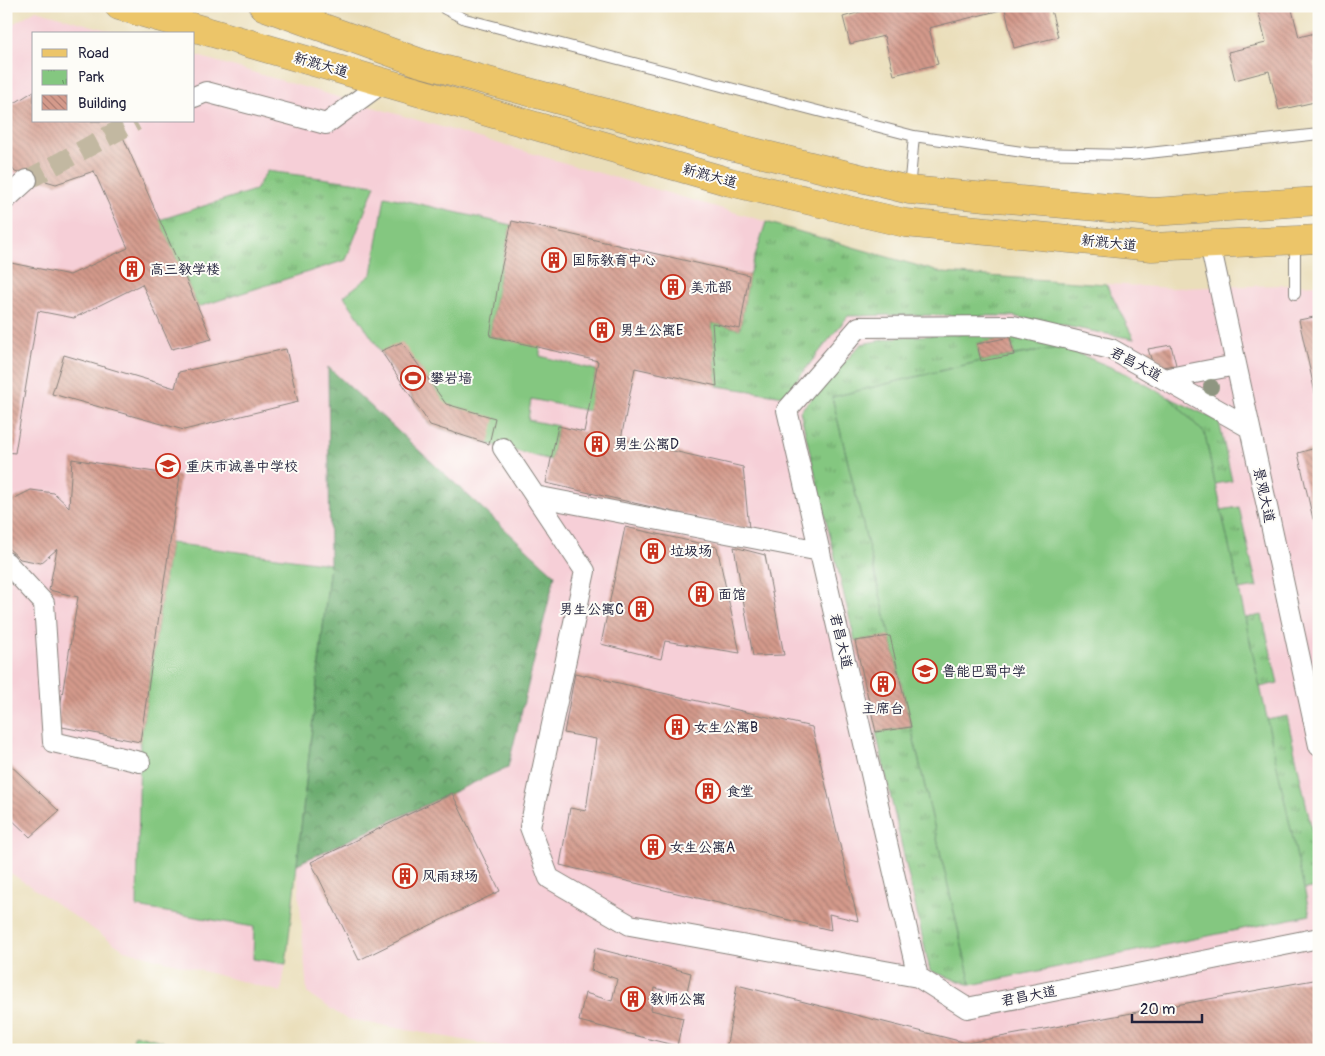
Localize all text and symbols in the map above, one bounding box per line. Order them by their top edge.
legend [32,32,195,122]
text: Road [78,44,109,63]
street label: 新溉大道 [292,49,350,81]
text: Park [78,68,105,87]
text: Building [78,94,126,113]
street label: 新溉大道 [681,161,739,191]
street label: 新溉大道 [1080,232,1138,254]
building icon: 国际教育中心 [541,247,567,273]
place label: 国际教育中心 [572,252,656,269]
building icon: 高三教学楼 [119,256,145,282]
place label: 高三教学楼 [150,261,220,278]
building icon: 美术部 [660,274,686,300]
place label: 美术部 [690,279,732,296]
building icon: 男生公寓E [589,317,615,343]
place label: 男生公寓E [620,322,683,339]
street label: 君昌大道 [1107,343,1165,385]
sports icon: 攀岩墙 [400,365,426,391]
place label: 攀岩墙 [430,370,472,387]
building icon: 男生公寓D [584,431,610,457]
place label: 男生公寓D [614,436,679,453]
school or university icon: 重庆市诚善中学校 [155,453,181,479]
place label: 重庆市诚善中学校 [186,458,298,475]
street label: 景观大道 [1250,466,1278,524]
building icon: 垃圾场 [640,538,666,564]
place label: 垃圾场 [670,543,712,560]
building icon: 面馆 [688,581,714,607]
place label: 面馆 [718,586,746,603]
building icon: 男生公寓C [628,596,654,622]
place label: 男生公寓C [559,601,624,618]
street label: 君昌大道 [826,612,856,670]
school or university icon: 鲁能巴蜀中学 [912,658,938,684]
place label: 鲁能巴蜀中学 [942,663,1026,680]
building icon: 主席台 [870,671,896,697]
place label: 主席台 [862,700,904,717]
building icon: 女生公寓B [664,714,690,740]
place label: 女生公寓B [694,719,758,736]
building icon: 食堂 [695,778,721,804]
place label: 食堂 [726,783,754,800]
building icon: 女生公寓A [640,834,666,860]
place label: 女生公寓A [670,839,735,856]
building icon: 风雨球场 [392,863,418,889]
place label: 风雨球场 [422,868,478,885]
street label: 君昌大道 [1000,982,1058,1010]
building icon: 教师公寓 [620,986,646,1012]
place label: 教师公寓 [650,991,706,1008]
scale bar [1132,991,1202,1023]
text: 20 m [1140,1000,1175,1019]

